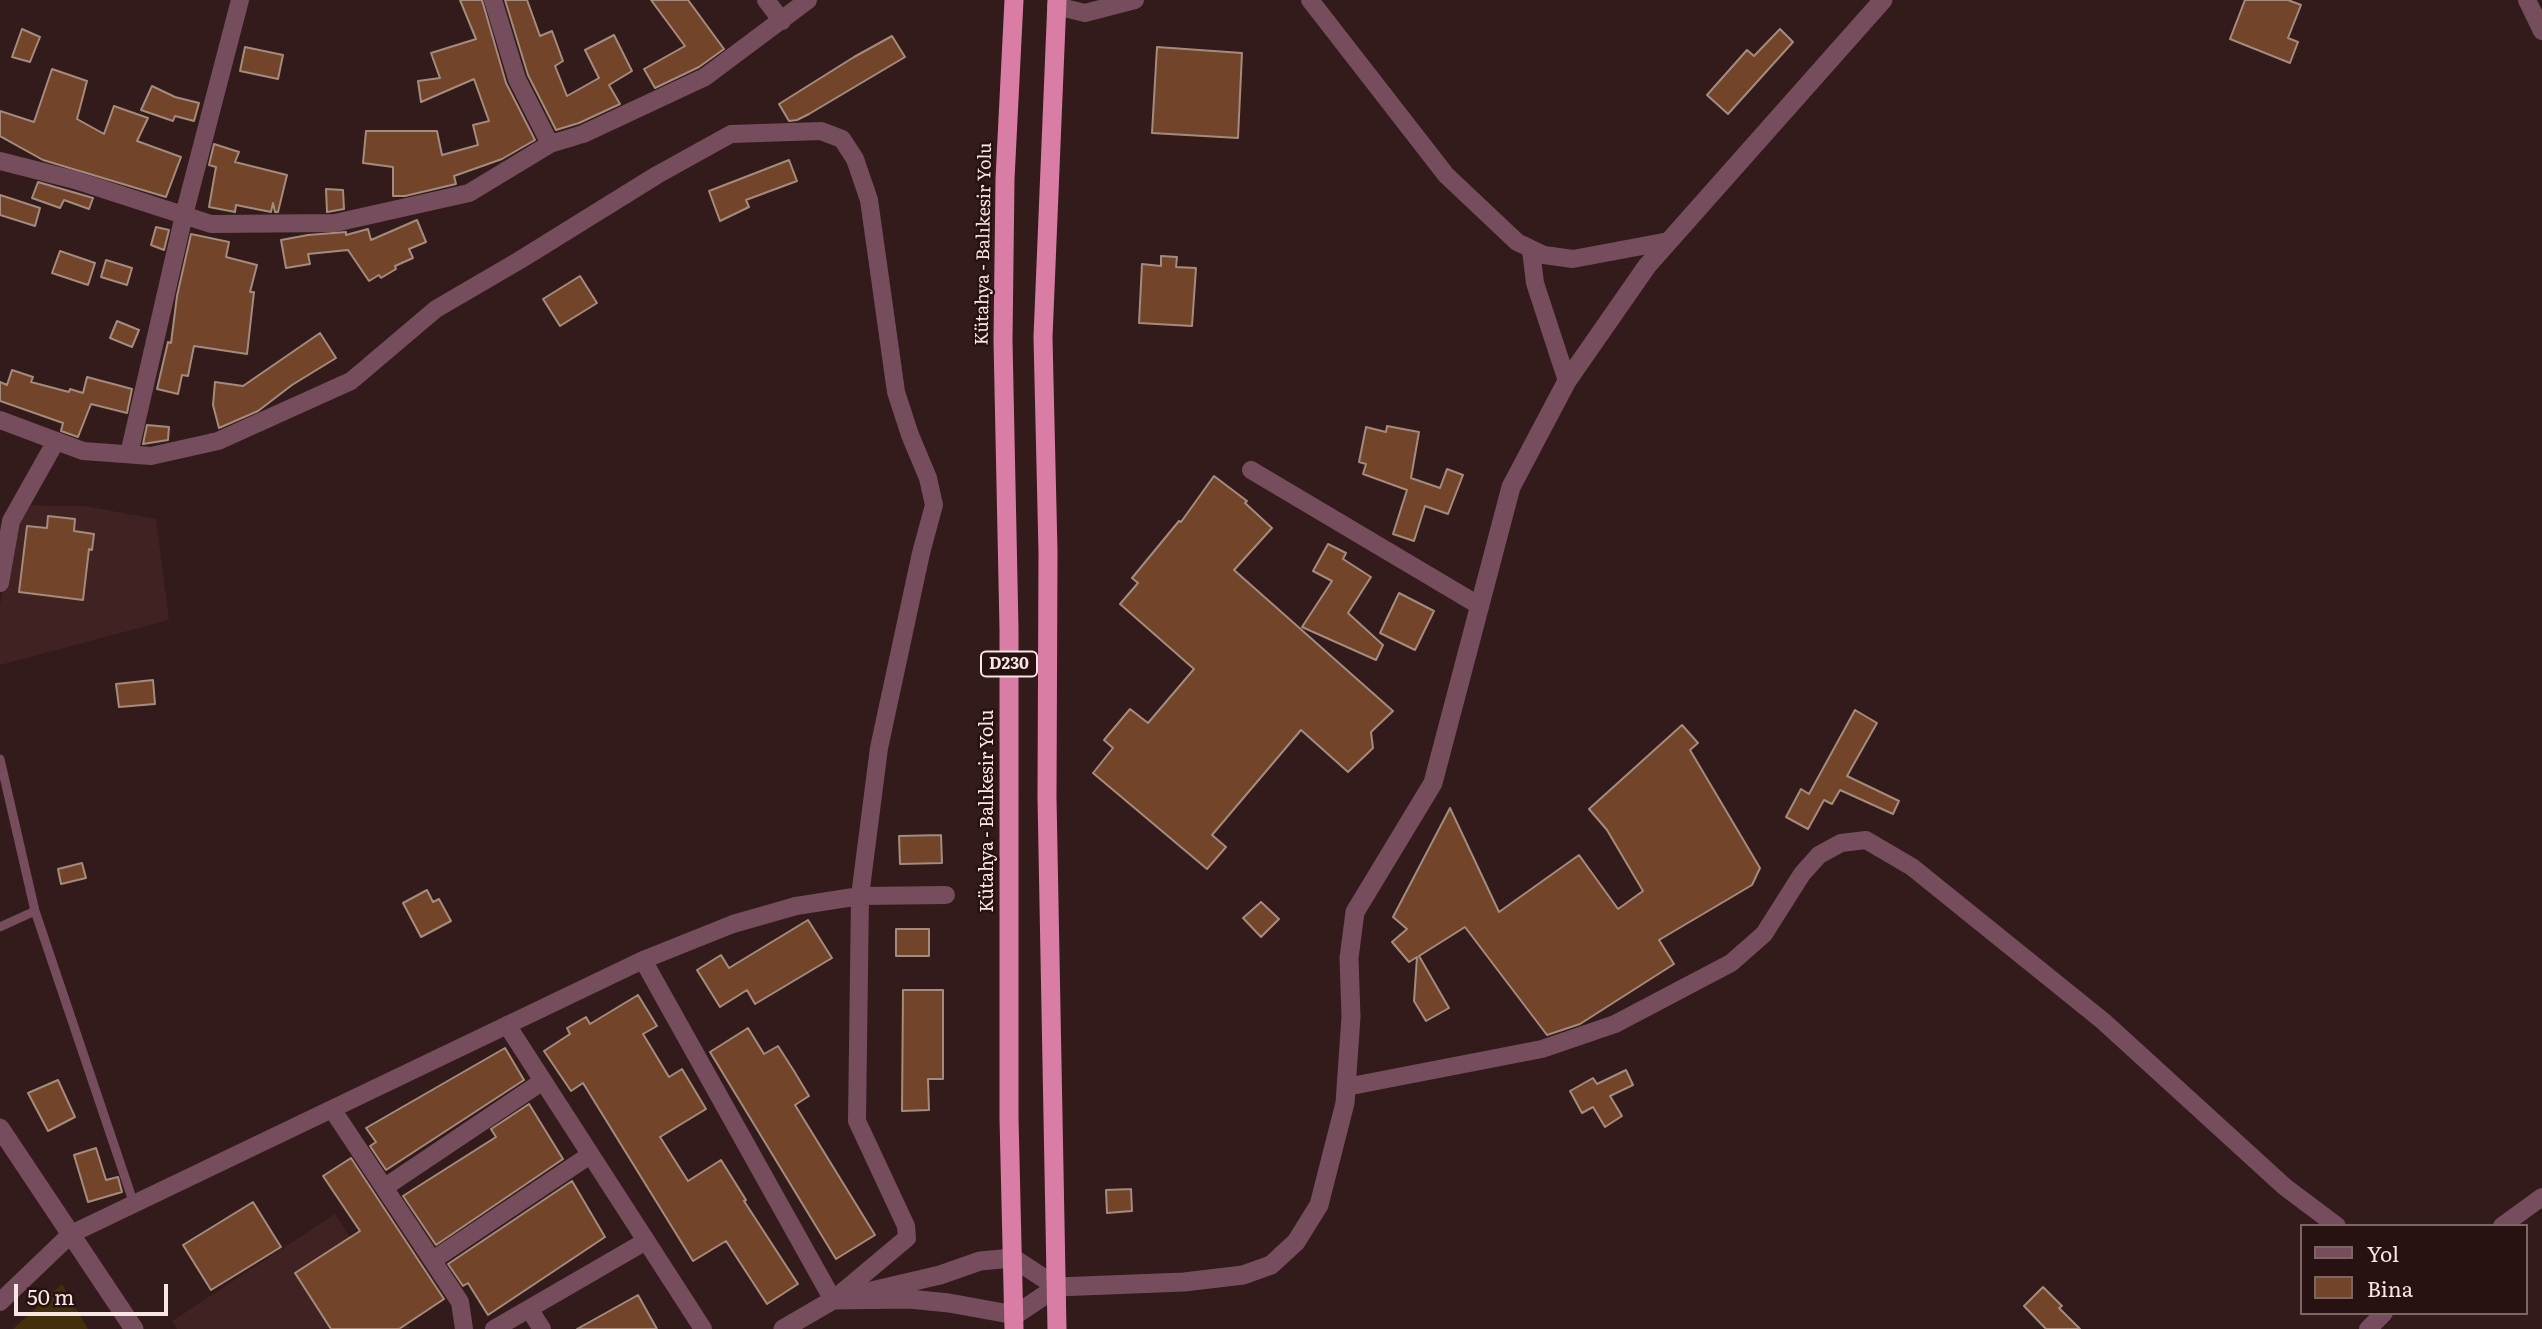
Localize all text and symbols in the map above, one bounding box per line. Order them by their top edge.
street label: Kütahya - Balıkesir Yolu [971,142,997,346]
road number: D230 [981,652,1037,677]
street label: Kütahya - Balıkesir Yolu [977,710,999,912]
legend [2300,1224,2528,1315]
text: Yol [2367,1237,2399,1268]
scale bar [18,1270,172,1314]
text: Bina [2367,1272,2413,1303]
text: 50 m [27,1280,74,1311]

